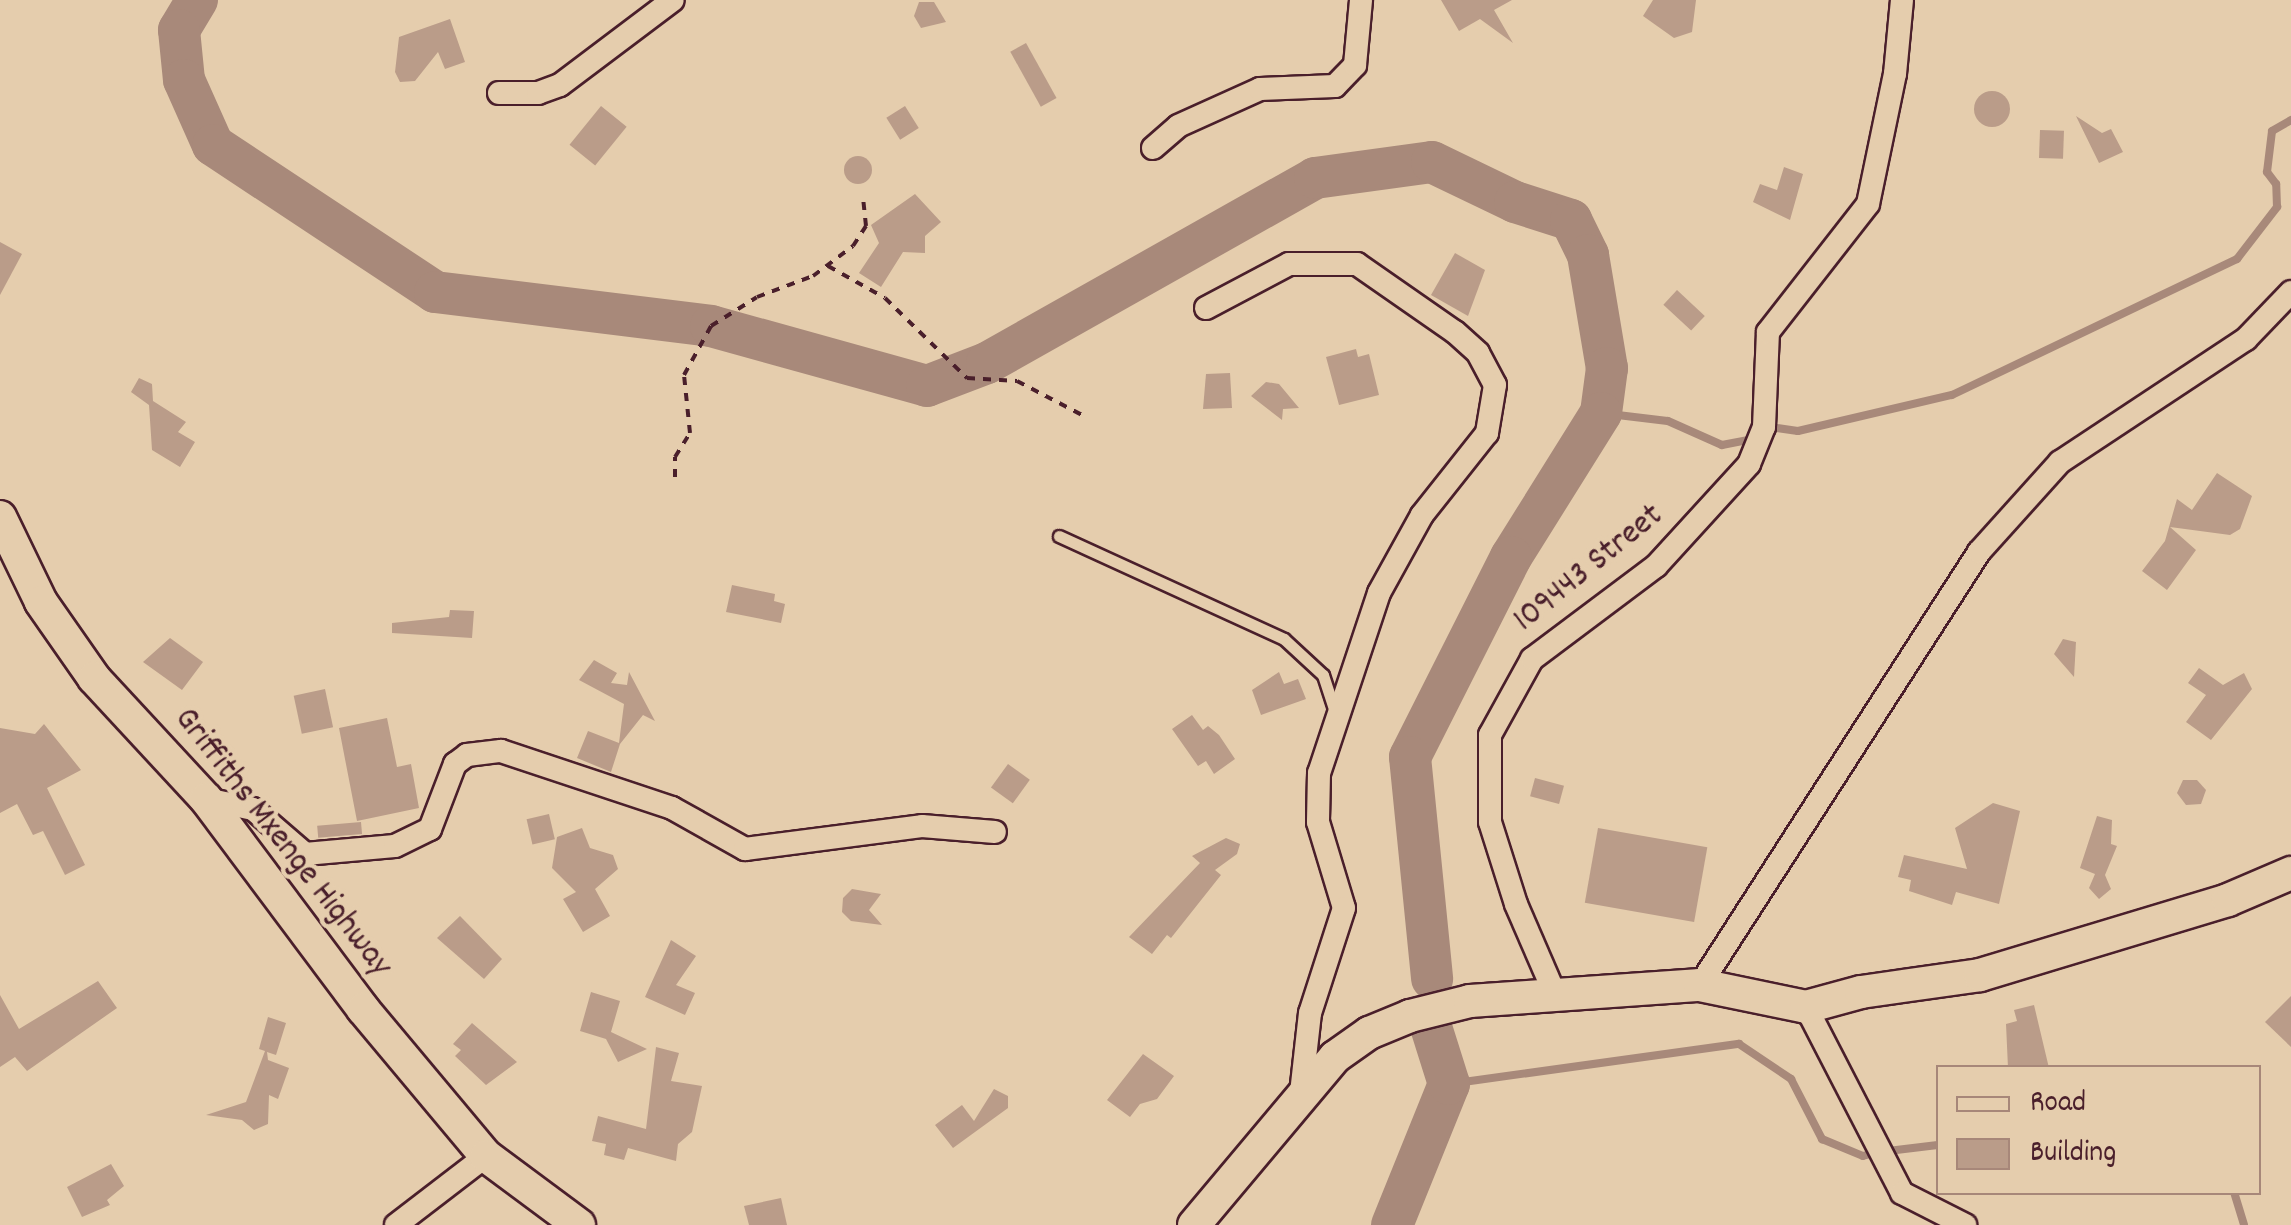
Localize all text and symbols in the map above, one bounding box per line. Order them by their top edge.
street label: 109443 Street [1506,496,1672,642]
street label: Griffiths Mxenge Highway [164,700,400,986]
legend [1936,1065,2261,1195]
text: Road [2030,1083,2086,1126]
text: Building [2030,1133,2116,1176]

